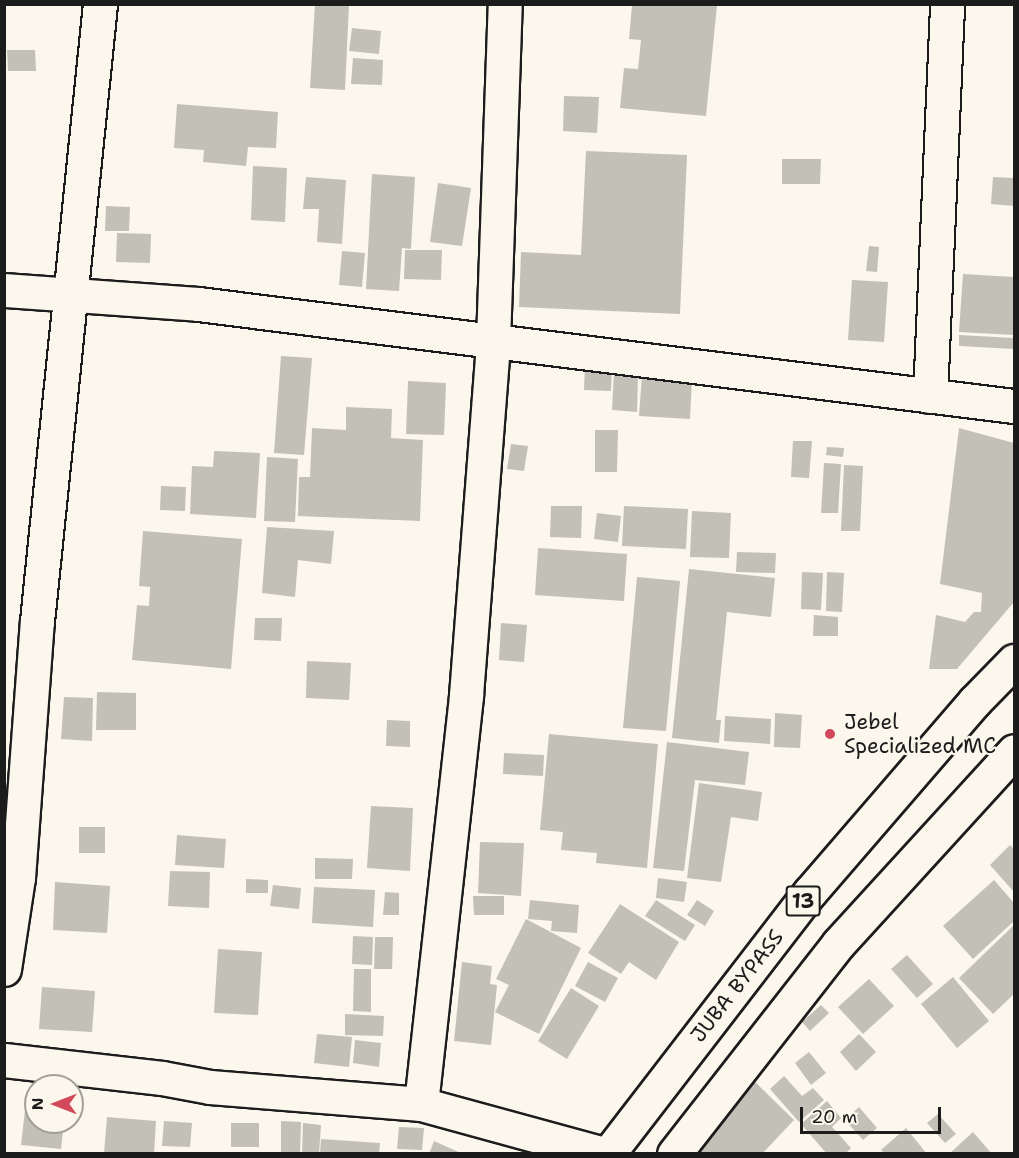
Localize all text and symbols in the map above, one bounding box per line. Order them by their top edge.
place label: Jebel Specialized MC [844,709,996,759]
marker: Jebel Specialized MC [821,725,839,743]
road number: 13 [785,884,821,918]
street label: JUBA BYPASS [685,925,789,1047]
north arrow [24,1074,84,1134]
scale bar [803,1095,944,1133]
text: N [27,1098,48,1110]
text: 20 m [811,1105,857,1129]

